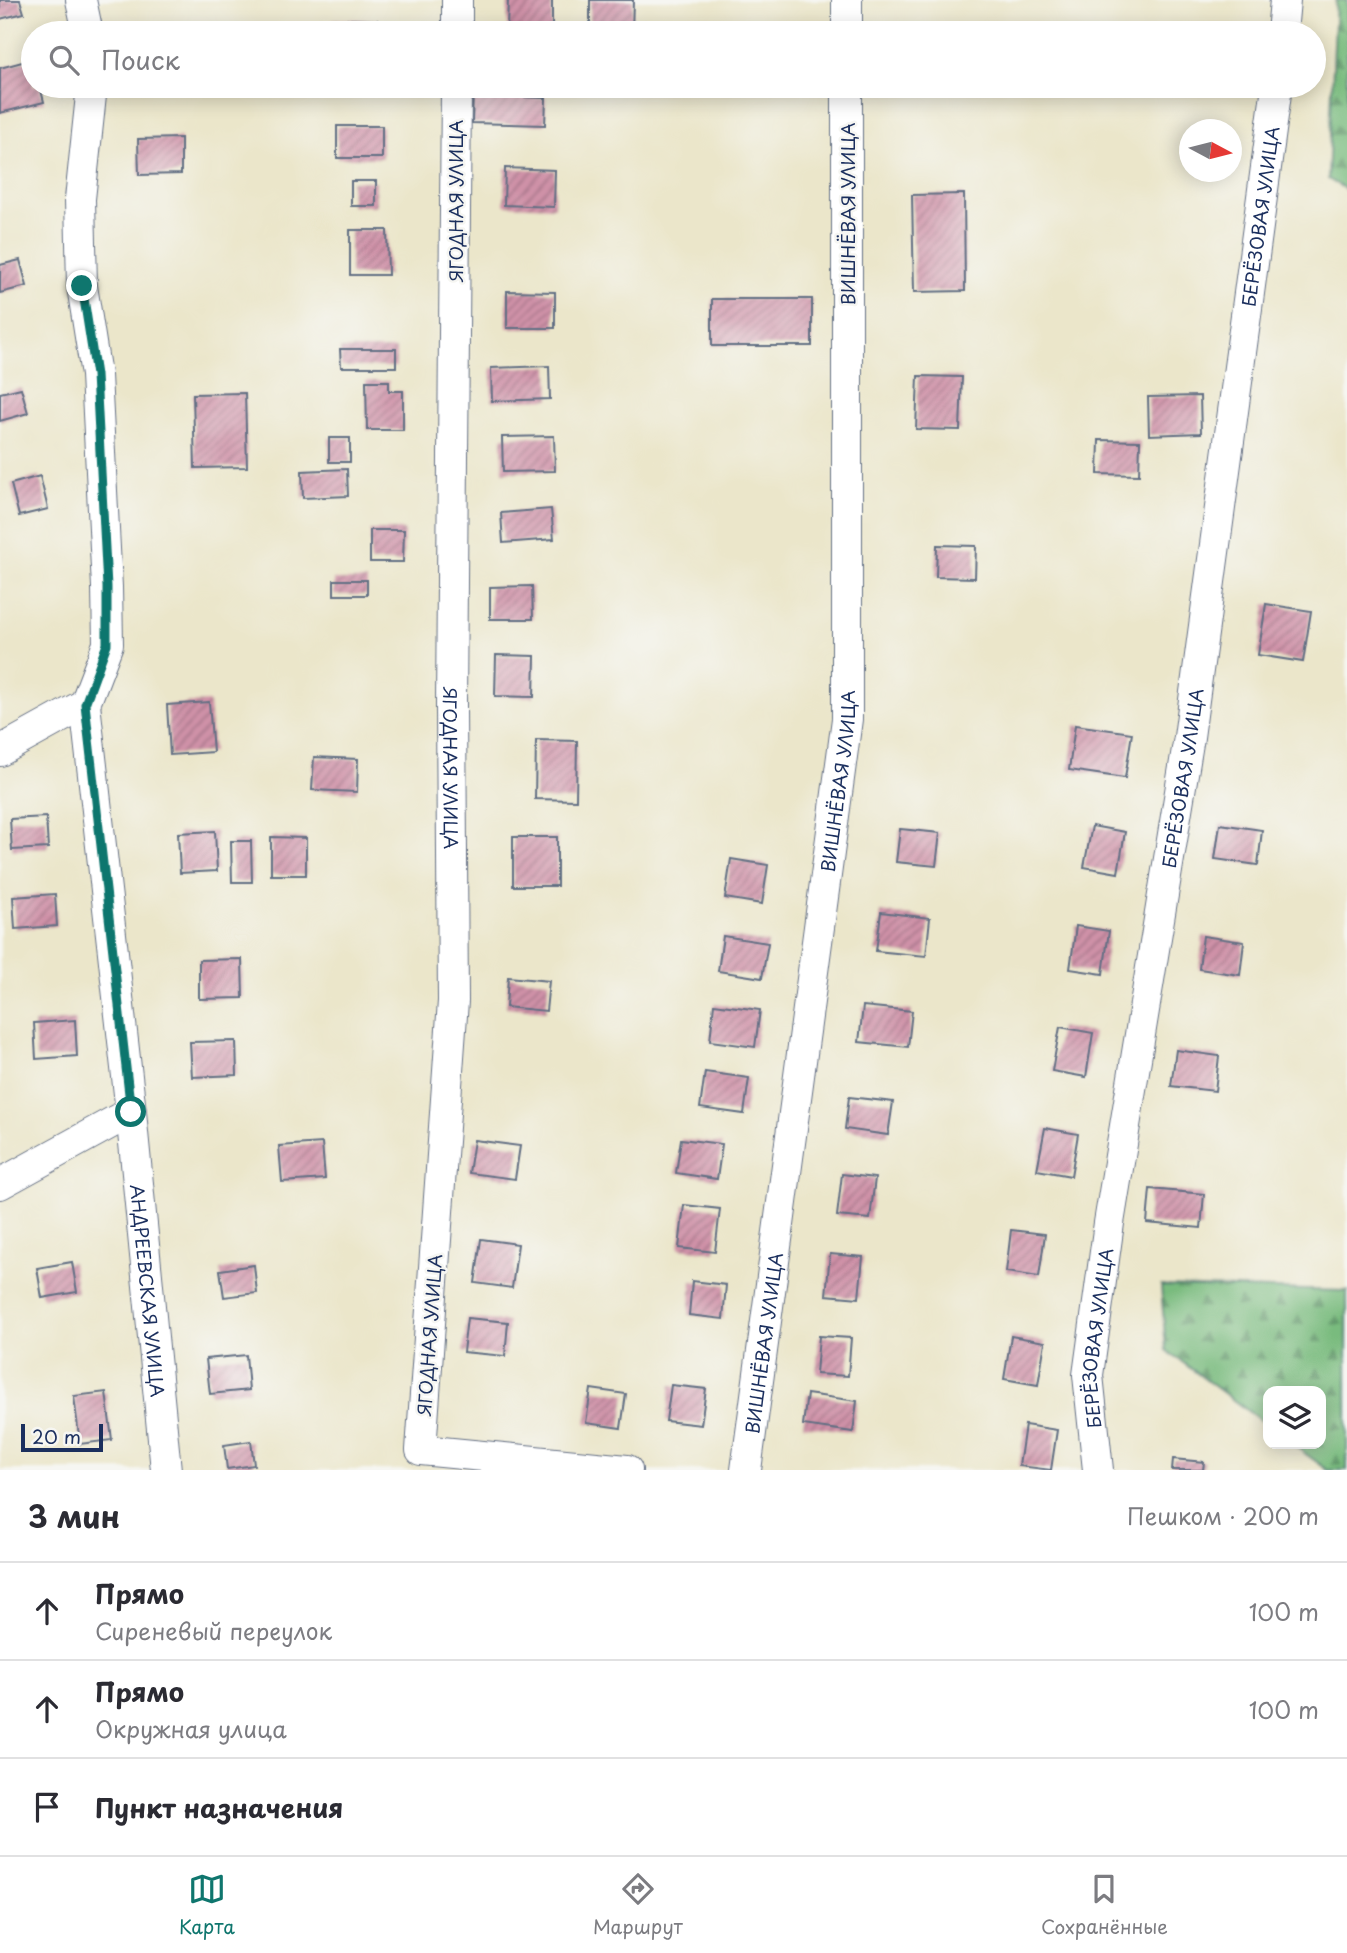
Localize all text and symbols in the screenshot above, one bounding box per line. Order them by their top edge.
search box [21,21,1326,98]
text: Поиск [101,40,180,79]
icon: search [45,41,83,79]
north arrow [1179,119,1242,182]
street label: ЯГОДНАЯ УЛИЦА [442,120,469,283]
street label: ВИШНЁВАЯ УЛИЦА [834,122,861,305]
street label: БЕРЁЗОВАЯ УЛИЦА [1234,124,1285,308]
route end [66,270,97,301]
street label: ЯГОДНАЯ УЛИЦА [437,686,465,850]
street label: БЕРЁЗОВАЯ УЛИЦА [1154,686,1209,870]
street label: ВИШНЁВАЯ УЛИЦА [813,690,861,874]
route start [115,1096,146,1127]
street label: АНДРЕЕВСКАЯ УЛИЦА [125,1183,172,1399]
street label: БЕРЁЗОВАЯ УЛИЦА [1074,1246,1119,1429]
street label: ВИШНЁВАЯ УЛИЦА [737,1250,789,1436]
street label: ЯГОДНАЯ УЛИЦА [410,1253,448,1418]
map controls [1263,1386,1326,1449]
button: layers [1263,1386,1326,1449]
scale bar [21,1421,103,1453]
text: 20 m [32,1422,81,1450]
text: 3 мин [28,1493,120,1538]
text: Пешком · 200 m [1127,1498,1319,1533]
text: Прямо [95,1574,184,1613]
icon: ahead [28,1592,66,1630]
text: 100 m [1249,1594,1319,1629]
text: Сиреневый переулок [95,1613,332,1648]
text: Прямо [95,1672,184,1711]
icon: ahead [28,1690,66,1728]
text: 100 m [1249,1692,1319,1727]
text: Окружная улица [95,1711,287,1746]
icon: arrive [28,1788,66,1826]
text: Пункт назначения [95,1788,343,1827]
tab: Карта [179,1870,235,1940]
tab: Маршрут [593,1870,683,1940]
tab: Сохранённые [1041,1870,1168,1940]

